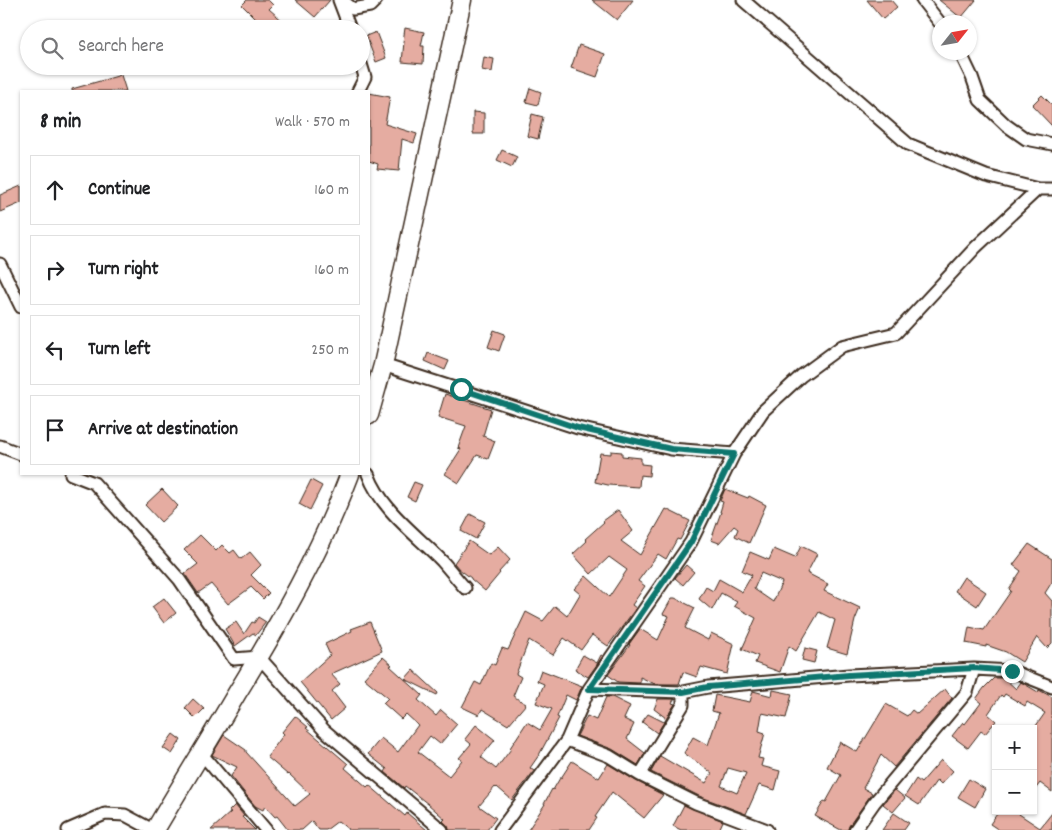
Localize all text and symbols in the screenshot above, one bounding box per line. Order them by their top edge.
north arrow [932,15,977,60]
search box [20,20,370,75]
icon: search [38,34,66,62]
text: Search here [78,34,164,61]
text: 8 min [40,108,81,138]
text: Walk · 570 m [275,111,350,134]
icon: ahead [41,176,69,204]
text: Continue [88,177,150,204]
text: 160 m [314,179,349,202]
icon: right [41,256,69,284]
text: Turn right [88,257,159,284]
text: 160 m [314,259,349,282]
icon: left [41,336,69,364]
text: Turn left [88,337,151,364]
text: 250 m [311,339,349,362]
route start [450,378,473,401]
icon: arrive [41,416,69,444]
text: Arrive at destination [88,417,238,444]
route end [1001,660,1024,683]
map controls [992,725,1037,815]
button: + [992,725,1037,770]
button: − [992,770,1037,815]

